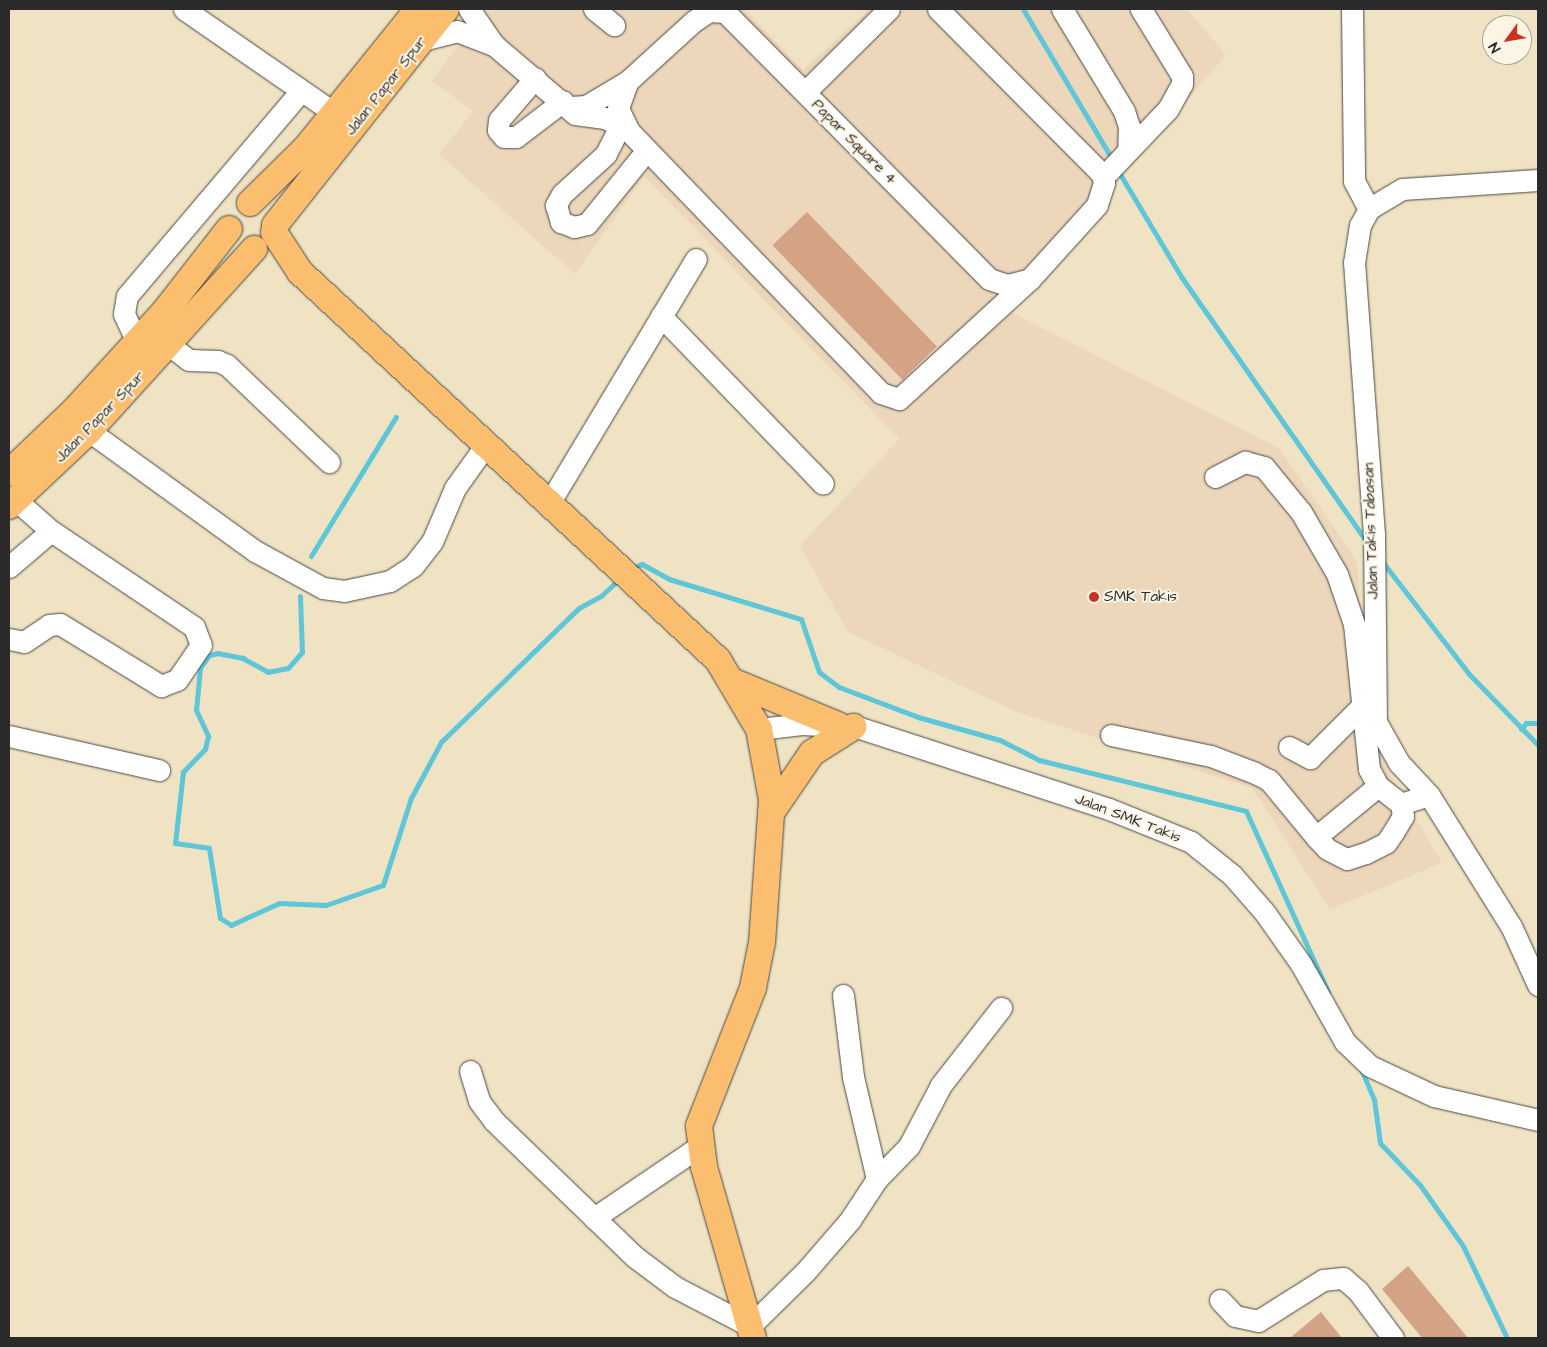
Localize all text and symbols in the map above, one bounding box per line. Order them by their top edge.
north arrow [1482,15,1532,65]
street label: Jalan Papar Spur [342,33,430,139]
text: N [1484,38,1506,56]
street label: Papar Square 4 [808,96,900,188]
street label: Jalan Papar Spur [52,367,148,467]
street label: Jalan Takis Tabasan [1360,462,1382,600]
place label: SMK Takis [1104,588,1177,606]
marker: SMK Takis [1088,591,1100,603]
street label: Jalan SMK Takis [1072,789,1184,847]

